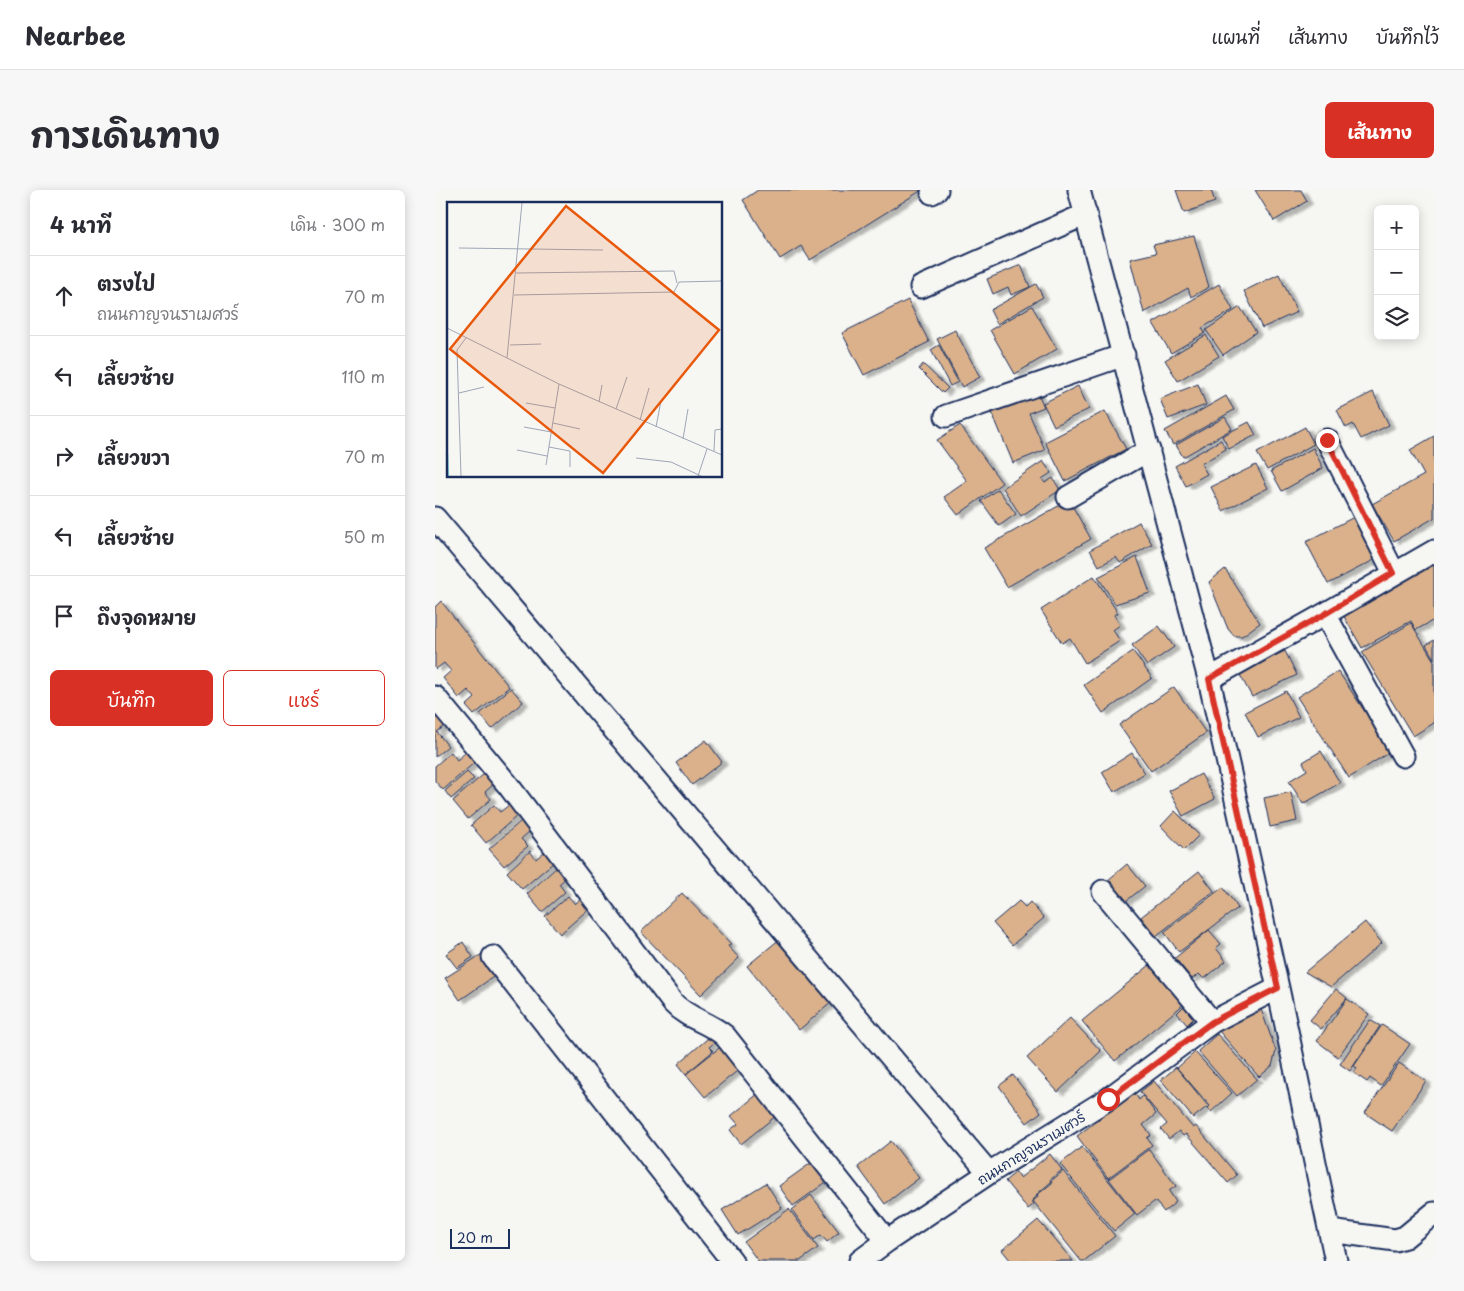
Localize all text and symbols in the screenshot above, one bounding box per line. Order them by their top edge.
text: Nearbee [25,17,126,53]
text: แผนที่ [1212,23,1260,50]
text: เส้นทาง [1288,23,1348,50]
text: บันทึกไว้ [1376,23,1439,50]
button: เส้นทาง [1325,102,1434,158]
text: การเดินทาง [30,107,220,160]
inset map [447,202,723,478]
map controls [1374,205,1419,340]
button: + [1374,205,1419,250]
text: 4 นาที [50,208,112,240]
text: เดิน · 300 m [290,212,385,236]
button: − [1374,250,1419,295]
text: ตรงไป [97,269,155,297]
icon: ahead [50,282,78,310]
text: 70 m [345,284,385,308]
button: layers [1374,295,1419,340]
text: ถนนกาญจนราเมศวร์ [97,301,239,325]
icon: left [50,362,78,390]
text: เลี้ยวซ้าย [97,363,174,391]
text: 110 m [342,364,385,388]
route end [1316,429,1339,452]
icon: right [50,442,78,470]
text: เลี้ยวขวา [97,443,170,471]
text: 70 m [345,444,385,468]
icon: left [50,522,78,550]
text: เลี้ยวซ้าย [97,523,174,551]
text: 50 m [344,524,385,548]
icon: arrive [50,602,78,630]
text: ถึงจุดหมาย [97,603,196,631]
button: บันทึก [50,670,213,726]
button: แชร์ [223,670,385,726]
route start [1097,1088,1120,1111]
street label: ถนนกาญจนราเมศวร์ [973,1106,1090,1190]
scale bar [450,1226,510,1249]
text: 20 m [457,1227,493,1248]

